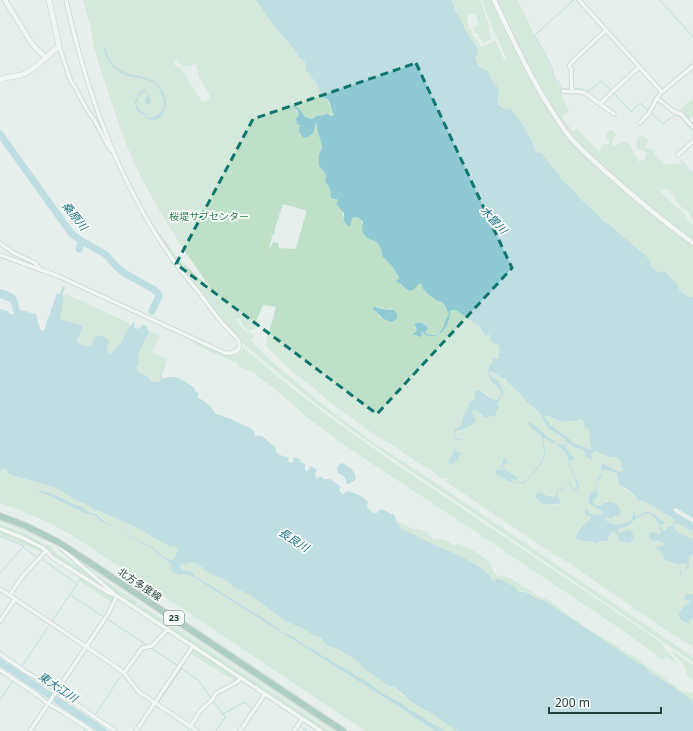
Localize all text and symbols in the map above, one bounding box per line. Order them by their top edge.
water label: 桑原川 [59,198,92,234]
water label: 木曽川 [478,202,512,238]
park label: 桜堤サブセンター [169,209,249,223]
water label: 長良川 [276,524,313,555]
street label: 北方多度線 [115,564,165,604]
road number: 23 [164,611,184,625]
water label: 東大江川 [36,668,82,706]
scale bar [549,689,661,715]
text: 200 m [555,694,590,711]

